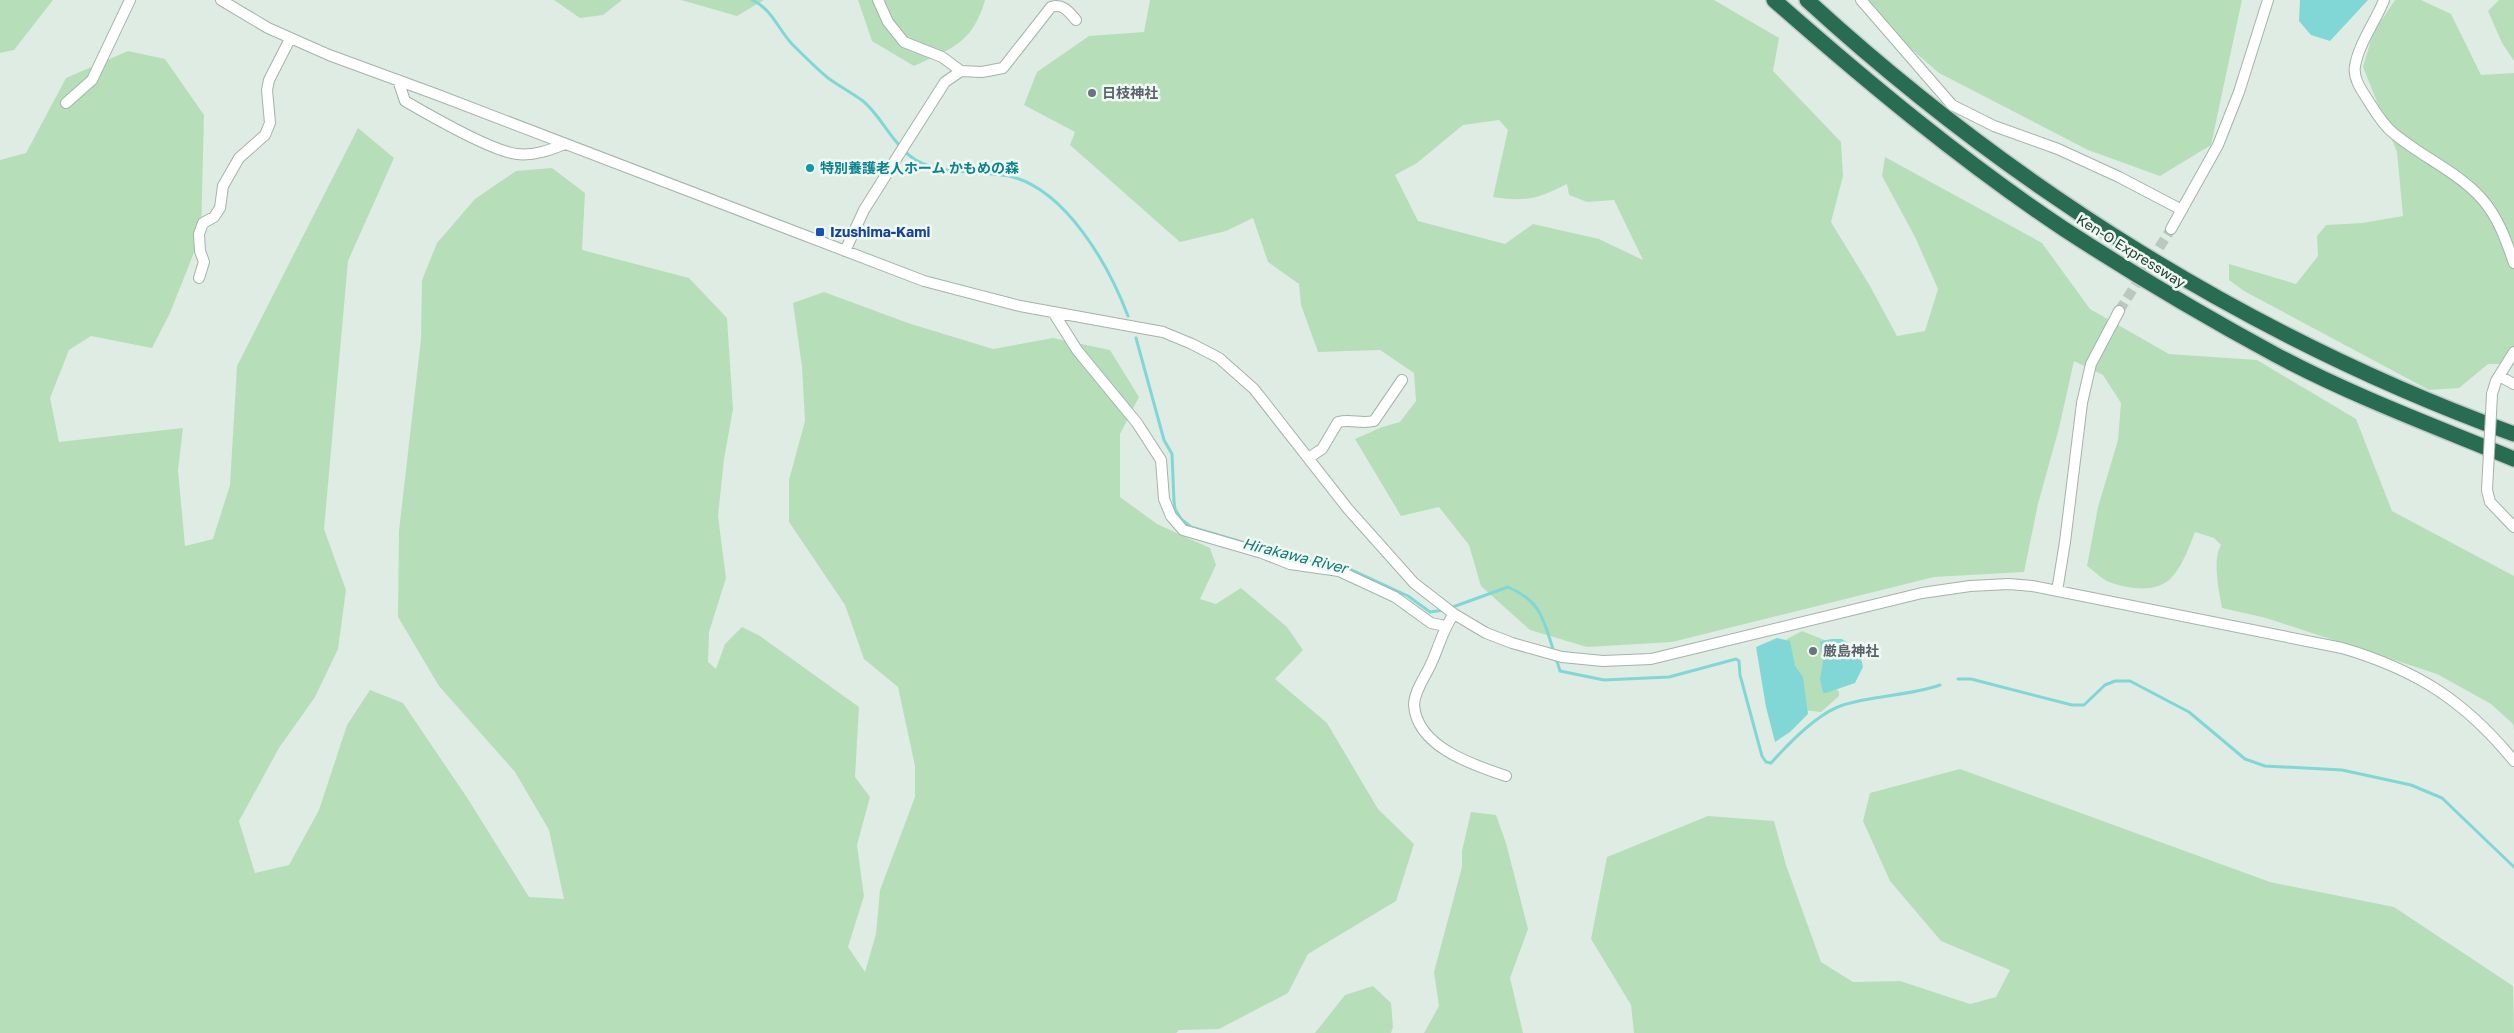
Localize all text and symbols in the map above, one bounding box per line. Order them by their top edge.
place label: 日枝神社 [1102,84,1158,101]
marker: 日枝神社 [1086,87,1098,99]
place label: 特別養護老人ホーム かもめの森 [820,159,1019,176]
marker: 特別養護老人ホーム かもめの森 [804,162,816,174]
street label: Ken-O Expressway [2074,210,2189,291]
place label: Izushima-Kami [830,223,930,240]
marker: Izushima-Kami [814,226,826,238]
water label: Hirakawa River [1241,533,1352,577]
place label: 厳島神社 [1823,642,1879,659]
marker: 厳島神社 [1807,645,1819,657]

